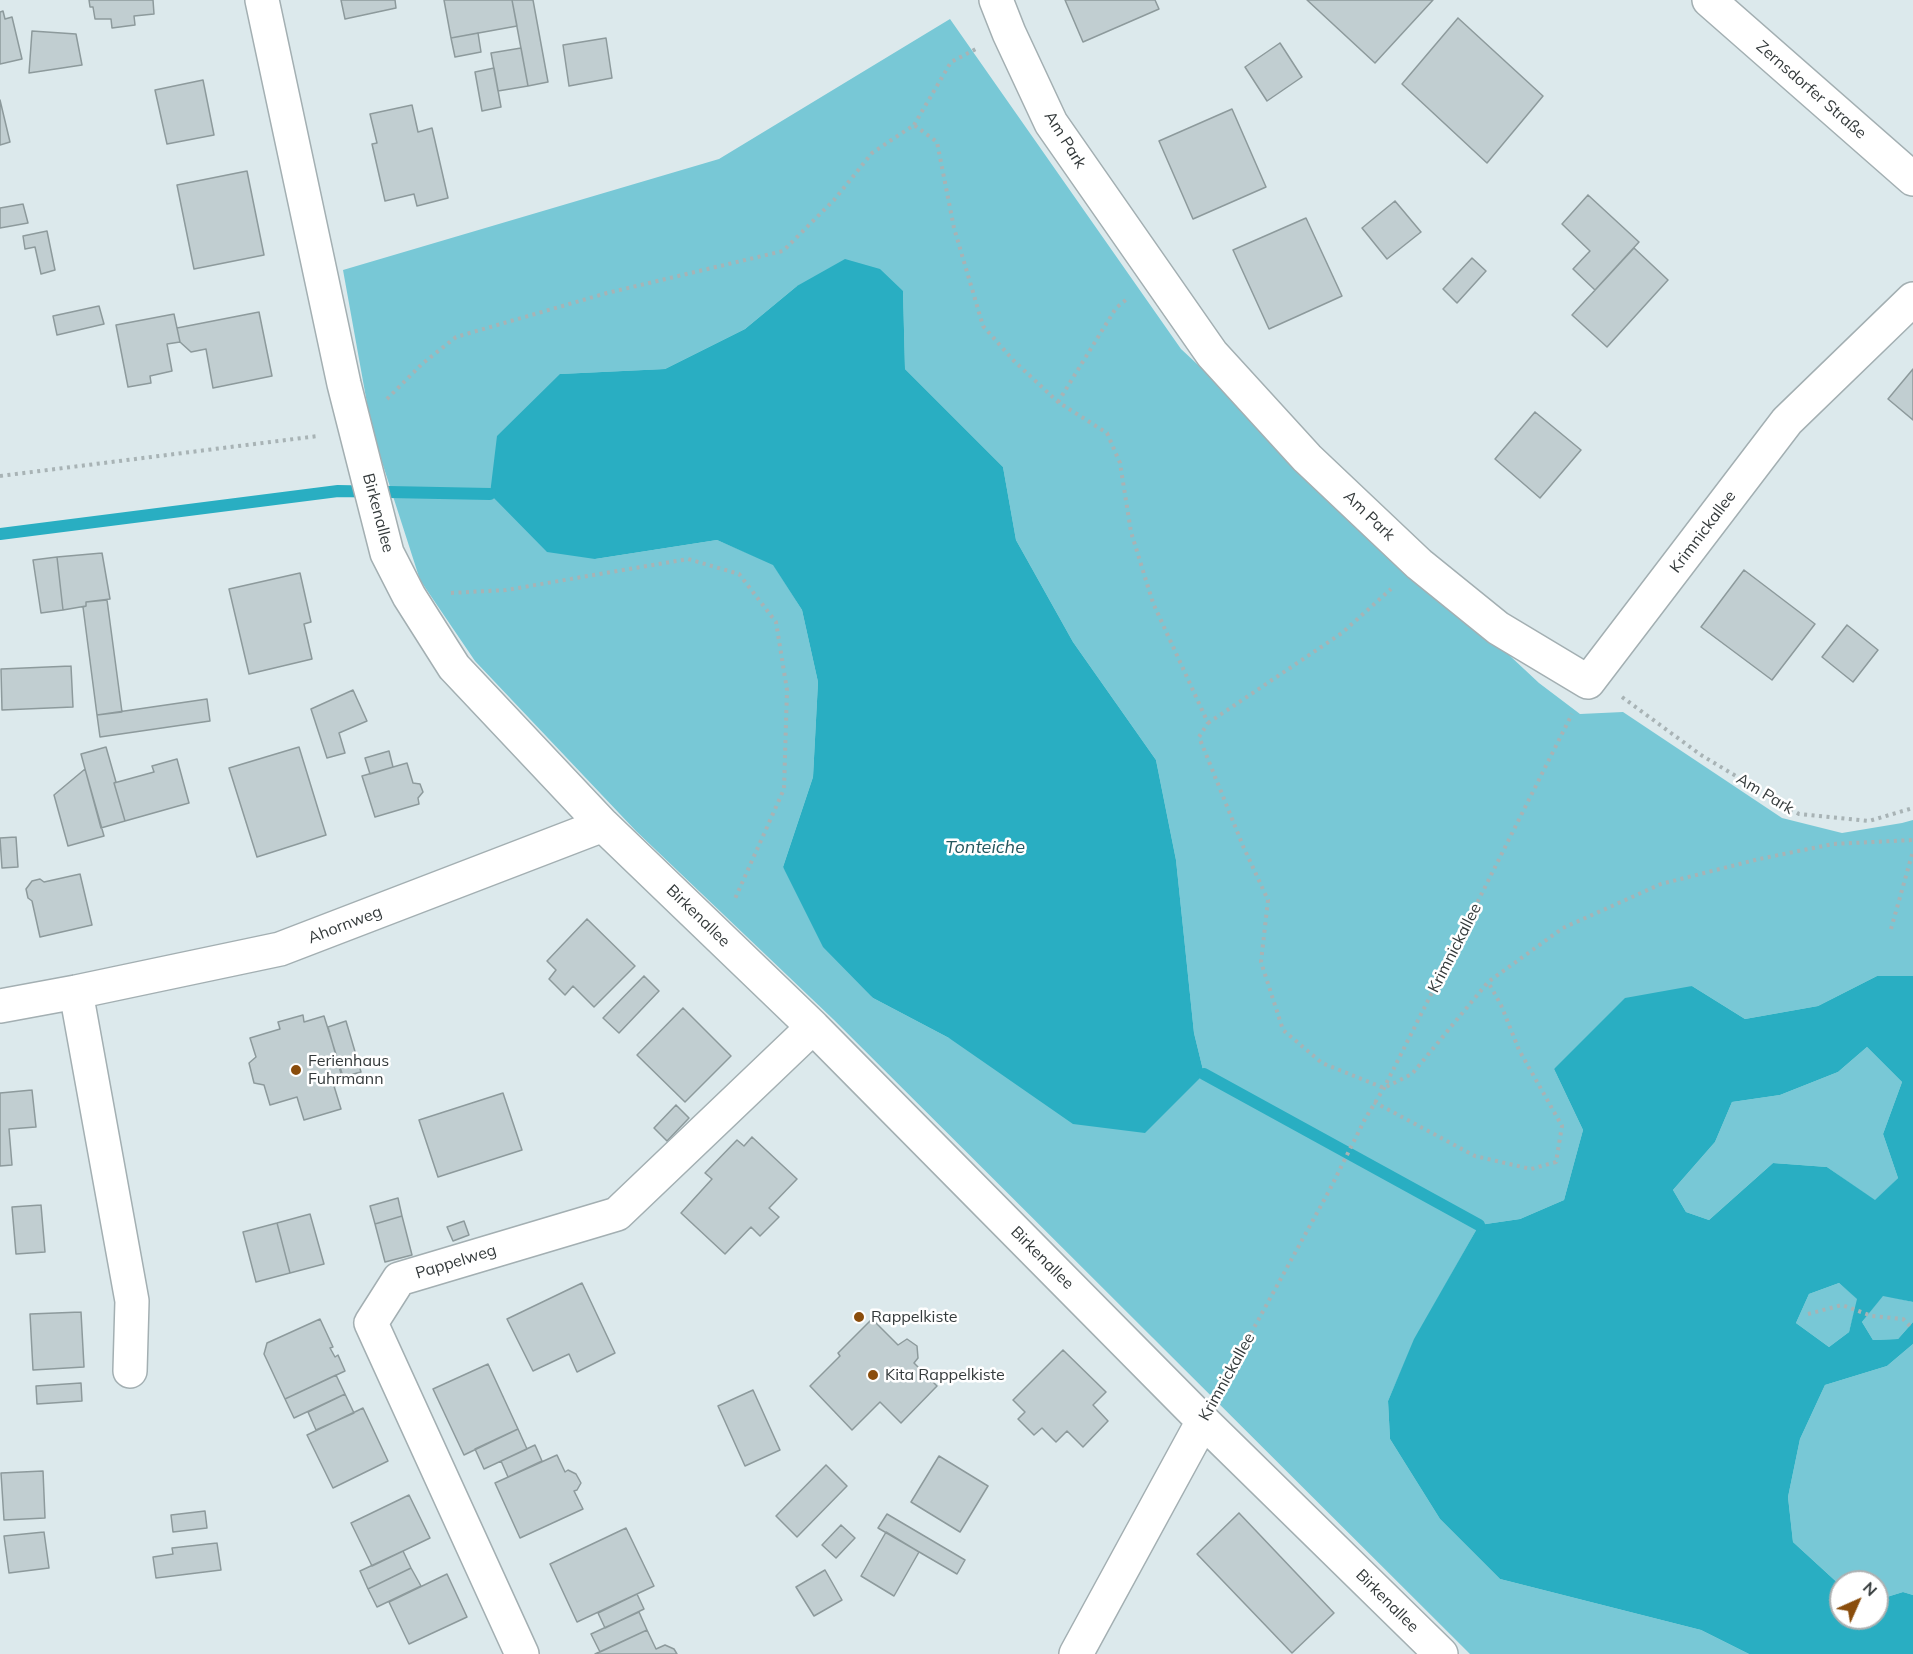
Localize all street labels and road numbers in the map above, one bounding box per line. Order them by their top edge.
street label: Zernsdorfer Straße [1752,37,1870,143]
street label: Am Park [1040,108,1090,172]
street label: Birkenallee [358,471,398,555]
street label: Am Park [1339,487,1399,545]
street label: Krimnickallee [1666,487,1740,577]
street label: Am Park [1733,769,1797,819]
street label: Birkenallee [662,881,734,951]
street label: Krimnickallee [1424,900,1486,996]
street label: Ahornweg [305,902,385,948]
street label: Birkenallee [1006,1222,1078,1294]
street label: Pappelweg [413,1241,499,1283]
street label: Krimnickallee [1195,1330,1259,1424]
street label: Birkenallee [1351,1565,1423,1637]

